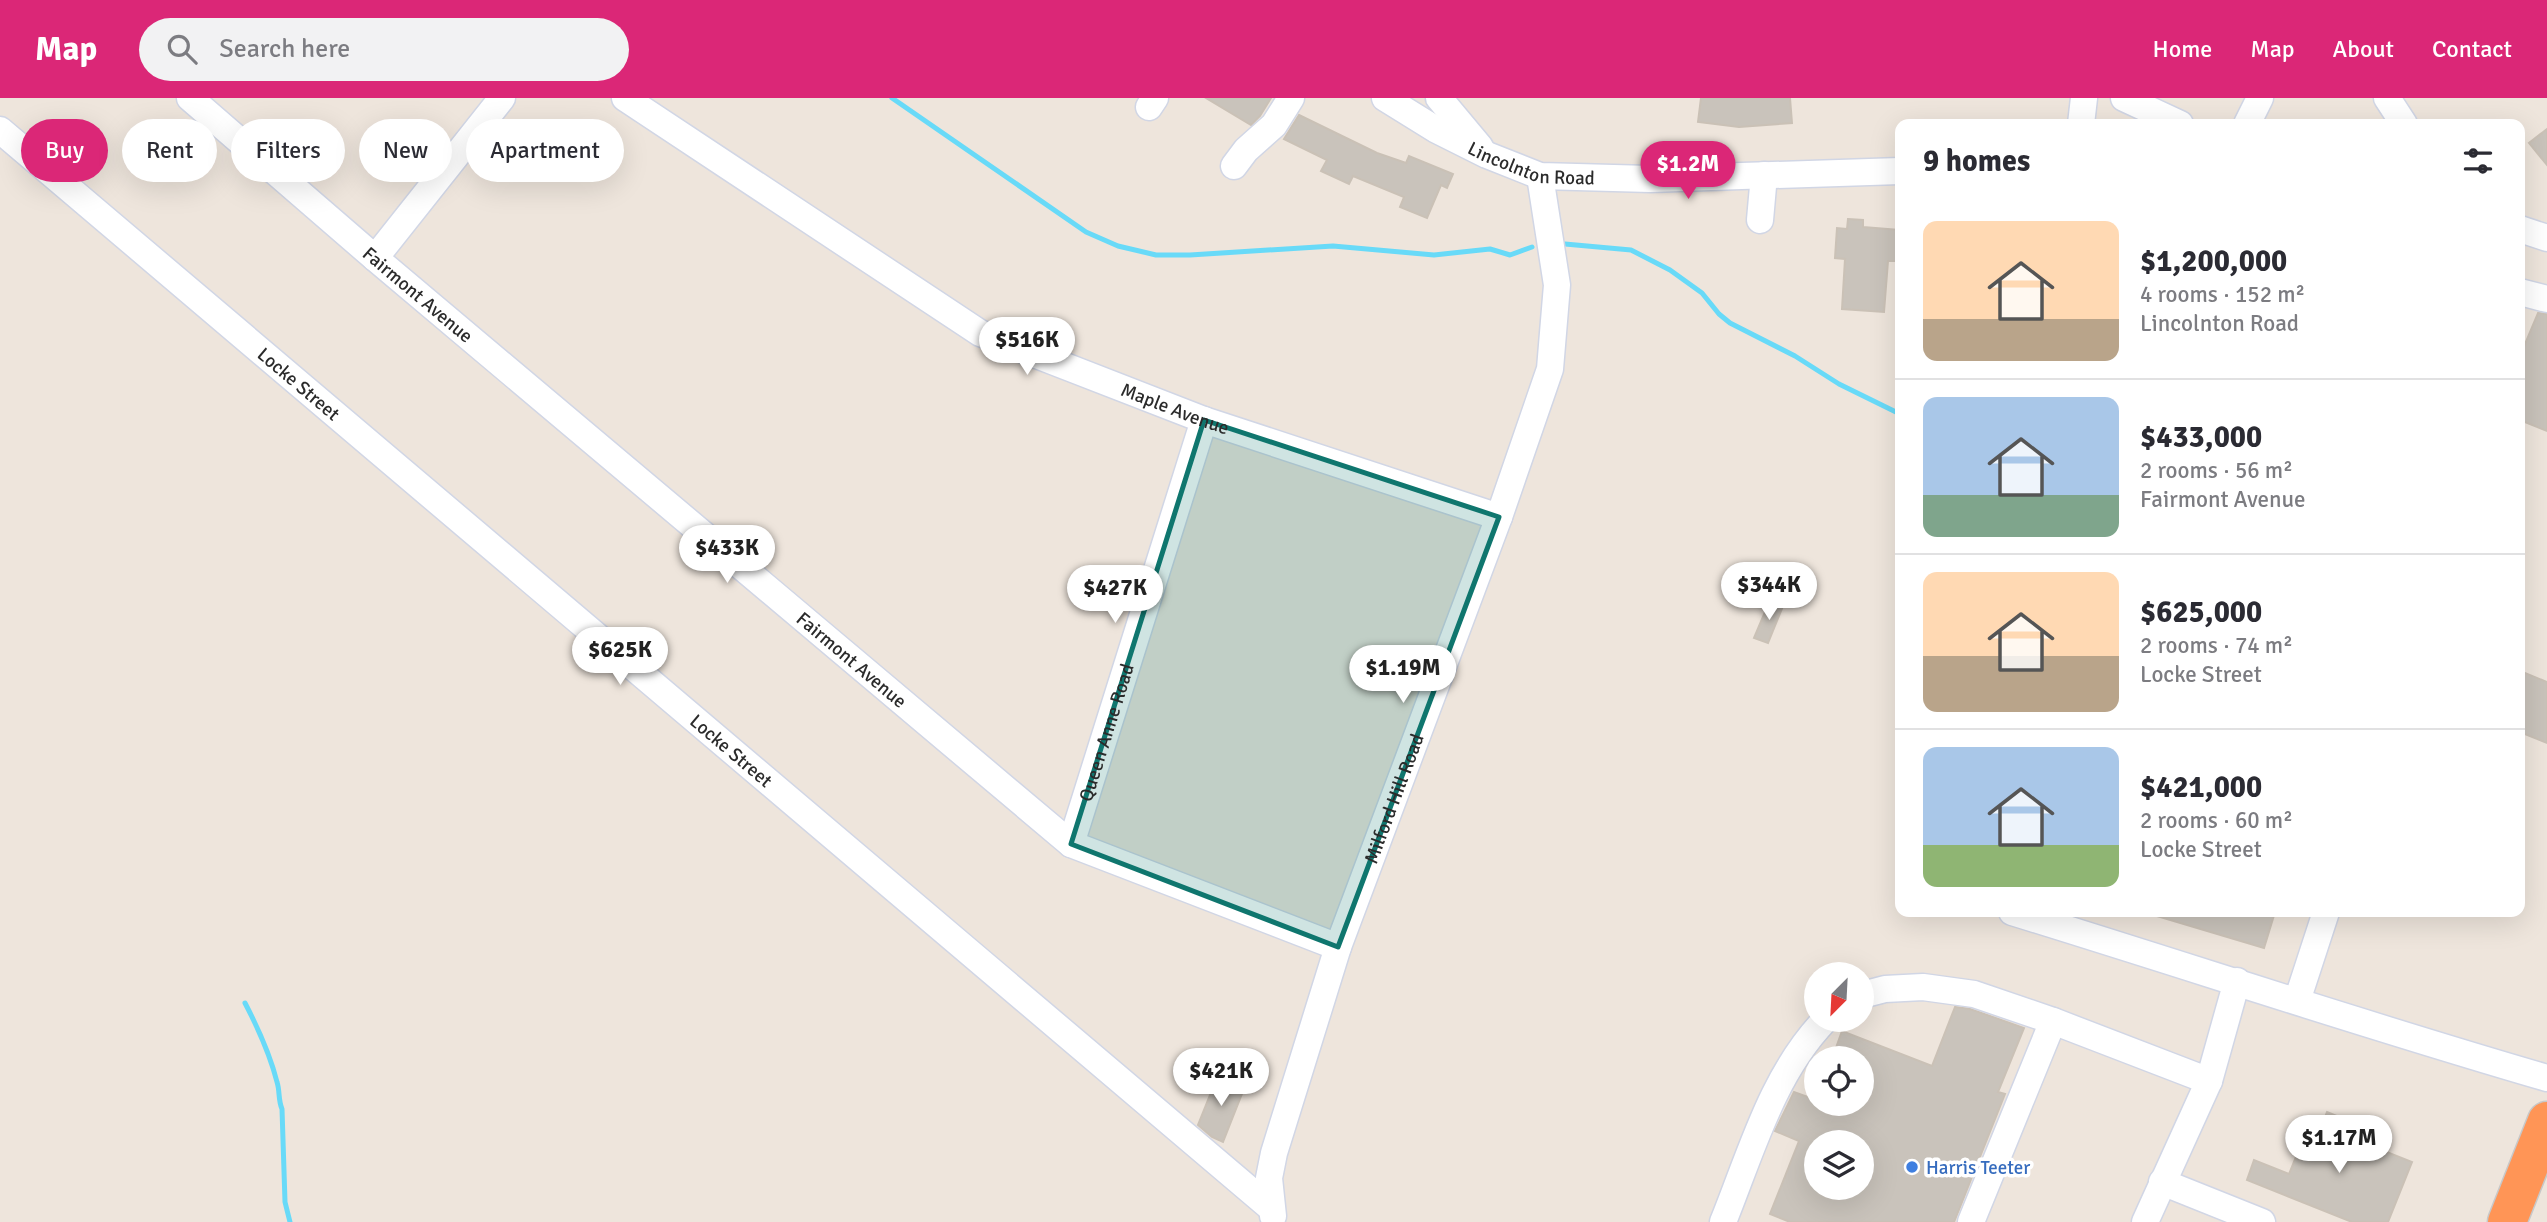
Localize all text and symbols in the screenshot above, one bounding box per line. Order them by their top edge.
search box [139,18,629,81]
text: Map [35,29,97,70]
icon: search [163,30,201,68]
text: Search here [219,33,350,65]
text: Home [2152,34,2212,64]
text: Map [2250,34,2295,64]
text: About [2333,34,2394,64]
text: Contact [2432,34,2512,64]
chip: Buy [21,119,108,182]
chip: Rent [122,119,217,182]
chip: Filters [231,119,345,182]
chip: New [359,119,452,182]
chip: Apartment [466,119,624,182]
street label: Lincolnton Road [1464,136,1595,190]
pin: $1.2M [1639,141,1737,201]
icon: filters [2459,142,2497,180]
text: 9 homes [1923,143,2030,180]
text: $1.2M [1656,149,1720,178]
street label: Fairmont Avenue [357,242,478,348]
text: $1,200,000 [2140,243,2287,280]
icon: home [1979,249,2063,333]
text: 4 rooms · 152 m² [2140,280,2305,309]
text: Lincolnton Road [2140,309,2299,338]
pin: $516K [978,317,1076,377]
text: $516K [995,325,1059,354]
street label: Locke Street [252,343,345,426]
street label: Maple Avenue [1117,378,1232,440]
text: $433,000 [2140,419,2262,456]
icon: home [1979,425,2063,509]
text: 2 rooms · 56 m² [2140,456,2293,485]
text: Fairmont Avenue [2140,485,2306,514]
pin: $433K [678,526,776,585]
text: $433K [695,533,759,562]
pin: $344K [1720,562,1818,622]
pin: $427K [1066,566,1164,625]
text: $344K [1737,570,1801,599]
text: $427K [1083,573,1147,602]
text: $625,000 [2140,594,2262,631]
icon: home [1979,600,2063,684]
street label: Fairmont Avenue [791,607,911,714]
pin: $625K [571,628,669,687]
text: 2 rooms · 74 m² [2140,631,2293,660]
text: $625K [588,635,652,664]
pin: $1.19M [1346,646,1460,705]
text: $1.19M [1365,653,1441,682]
text: Locke Street [2140,660,2262,689]
street label: Queen Anne Road [1074,661,1140,805]
street label: Locke Street [685,709,777,793]
street label: Milford Hill Road [1359,731,1430,867]
text: $421,000 [2140,769,2262,806]
icon: home [1979,775,2063,859]
text: 2 rooms · 60 m² [2140,806,2293,835]
text: Locke Street [2140,835,2262,864]
north arrow [1804,962,1874,1032]
map controls [1804,962,1874,1200]
button: locate [1804,1046,1874,1116]
pin: $421K [1172,1048,1270,1108]
text: $421K [1189,1056,1253,1085]
pin: $1.17M [2282,1116,2396,1175]
text: $1.17M [2301,1123,2377,1152]
button: layers [1804,1130,1874,1200]
place label: Harris Teeter [1926,1156,2030,1180]
marker: Harris Teeter [1904,1159,1920,1175]

